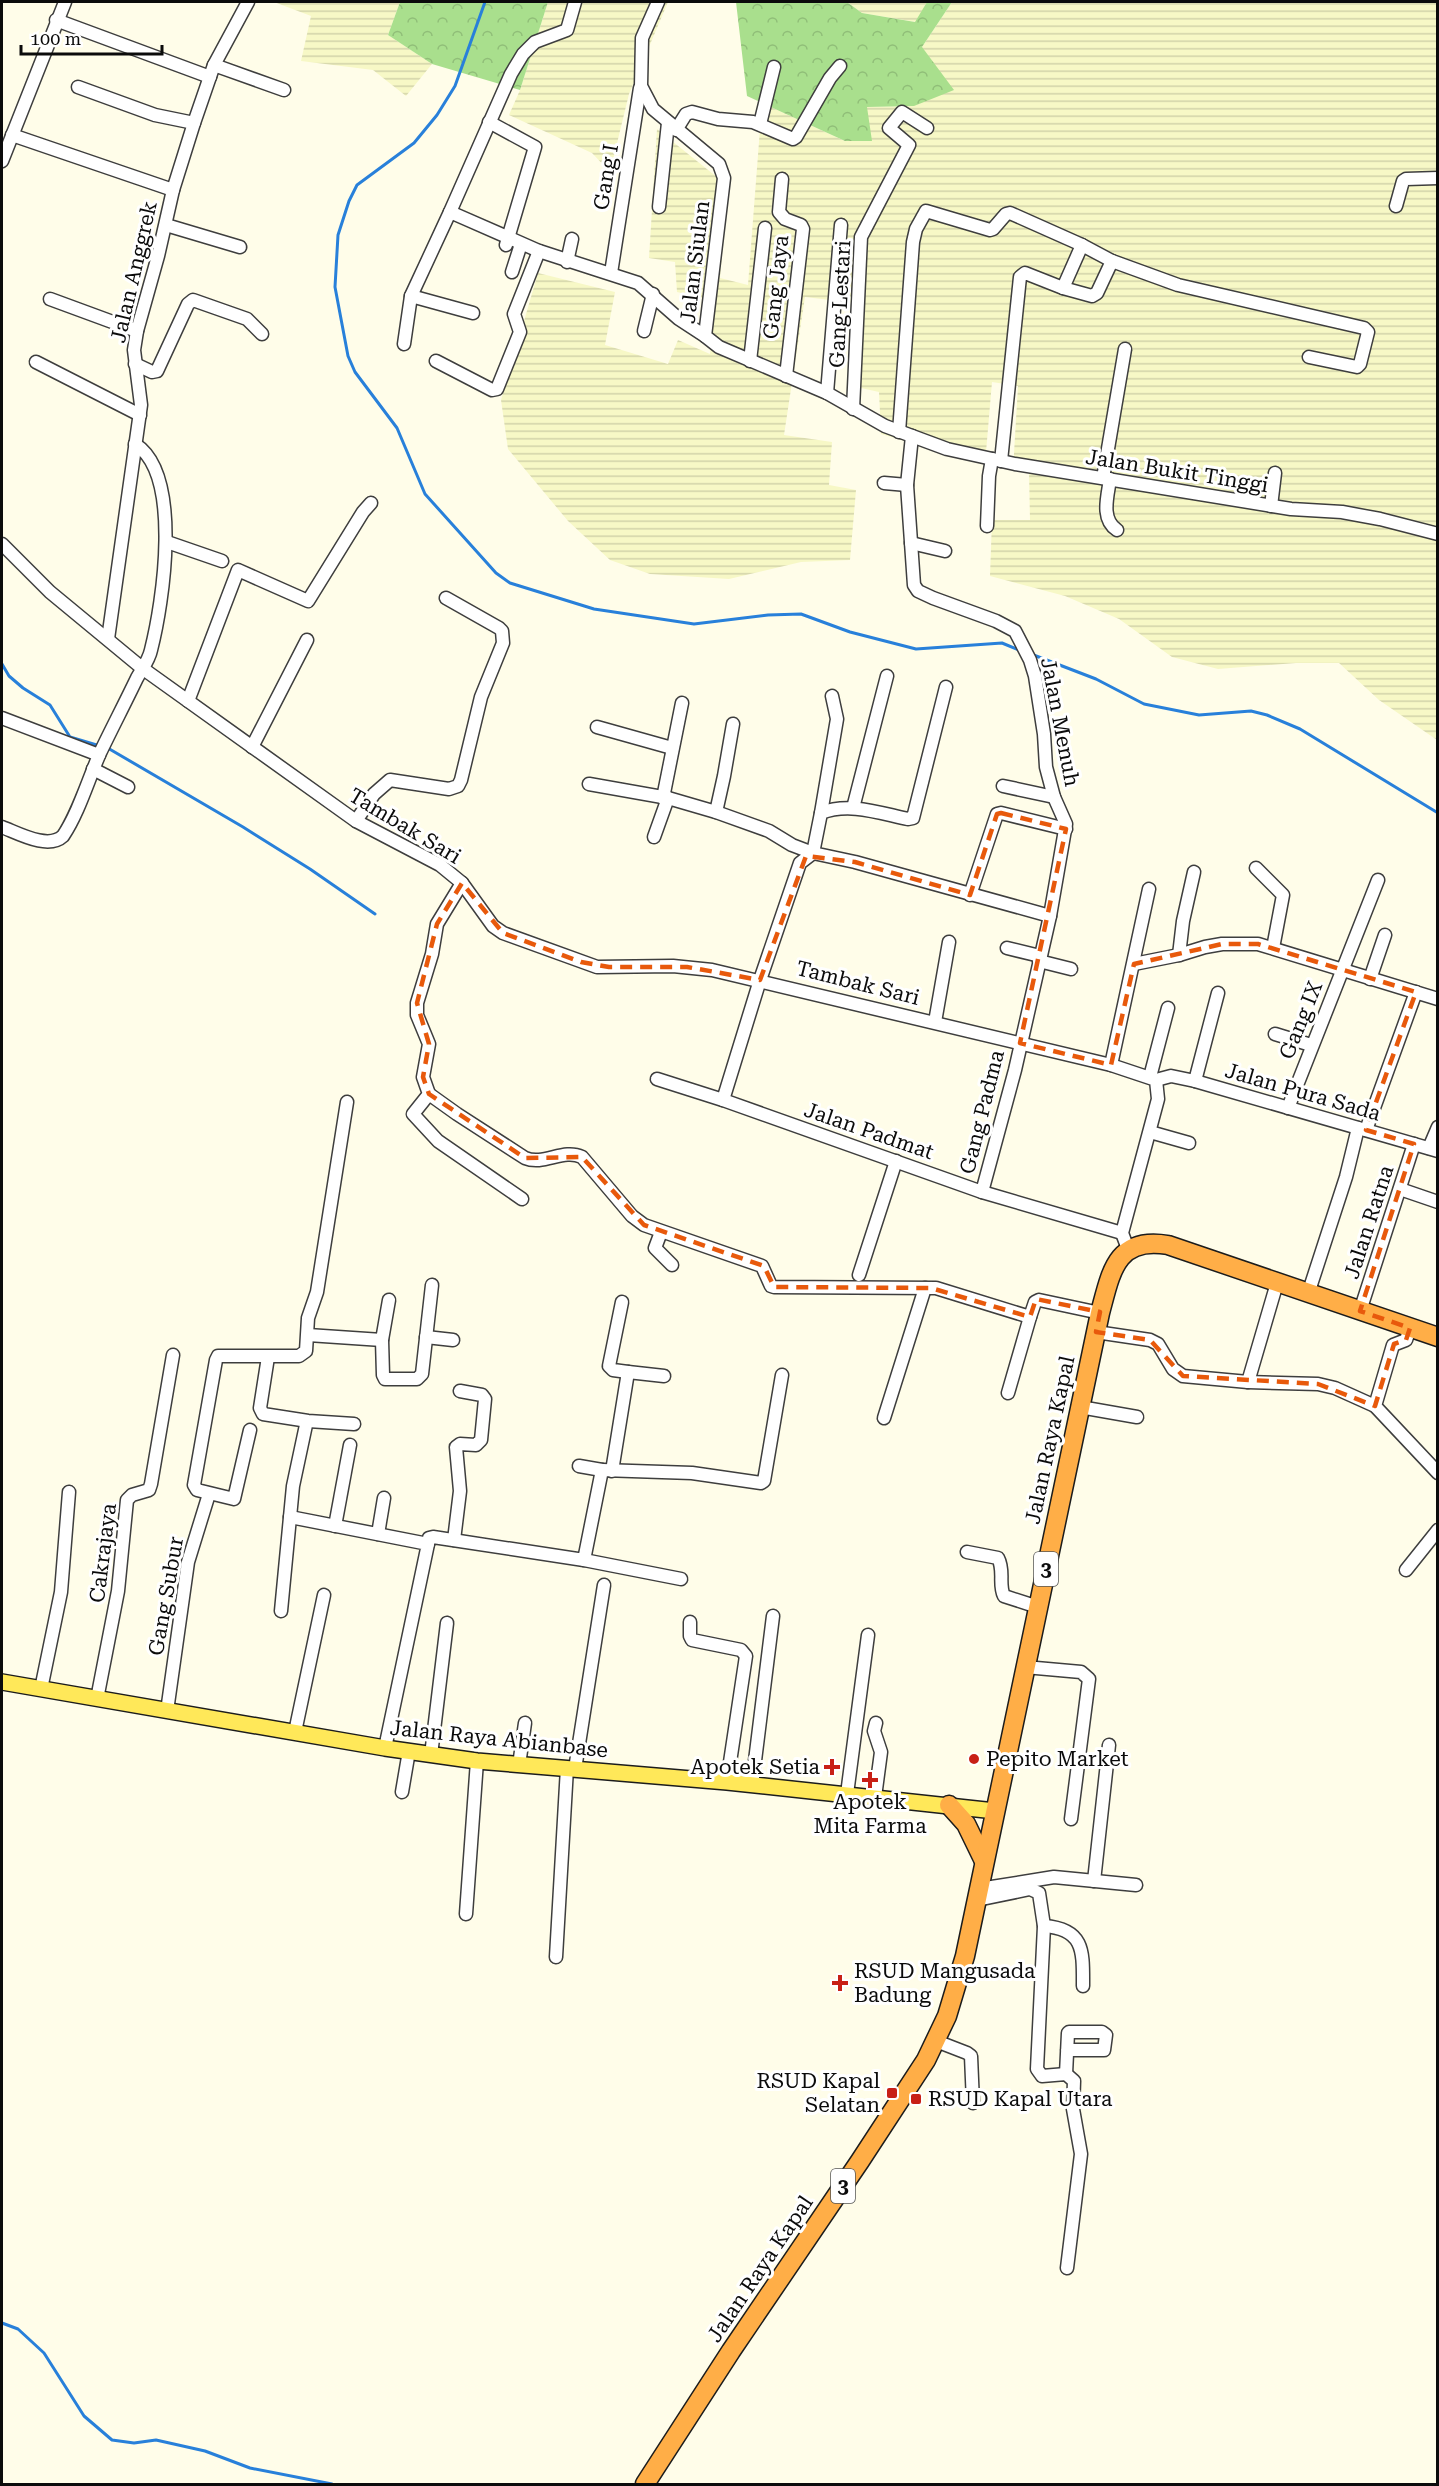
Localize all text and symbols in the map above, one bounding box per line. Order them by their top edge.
scale bar [21,18,162,56]
text: 100 m [30,28,81,49]
street label: Gang I [589,142,623,212]
street label: Jalan Anggrek [106,199,162,345]
street label: Jalan Siulan [676,199,715,325]
street label: Gang Jaya [759,233,793,340]
street label: Gang Lestari [825,239,855,368]
street label: Jalan Bukit Tinggi [1084,445,1270,497]
street label: Jalan Menuh [1036,656,1084,789]
street label: Tambak Sari [345,783,465,869]
street label: Tambak Sari [794,956,922,1010]
street label: Gang IX [1274,977,1328,1063]
street label: Gang Padma [955,1047,1009,1176]
street label: Jalan Pura Sada [1222,1058,1384,1126]
street label: Jalan Padmat [801,1098,937,1164]
street label: Jalan Ratna [1339,1162,1399,1282]
street label: Jalan Raya Kapal [1020,1353,1080,1526]
street label: Cakrajaya [85,1501,121,1604]
street label: Gang Subur [144,1534,188,1657]
road number: 3 [1034,1552,1058,1586]
street label: Jalan Raya Abianbase [389,1716,609,1762]
place label: Pepito Market [986,1747,1129,1771]
marker: Pepito Market [967,1752,981,1766]
place label: Apotek Setia [690,1755,821,1779]
marker: Apotek Setia [825,1760,839,1774]
marker: Apotek Mita Farma [863,1773,877,1787]
place label: Apotek Mita Farma [813,1790,927,1838]
place label: RSUD Mangusada Badung [854,1959,1036,2007]
marker: RSUD Mangusada Badung [831,1974,849,1992]
place label: RSUD Kapal Selatan [756,2069,881,2117]
marker: RSUD Kapal Selatan [885,2086,899,2100]
place label: RSUD Kapal Utara [928,2087,1113,2111]
marker: RSUD Kapal Utara [909,2092,923,2106]
road number: 3 [831,2169,855,2203]
street label: Jalan Raya Kapal [702,2191,818,2347]

